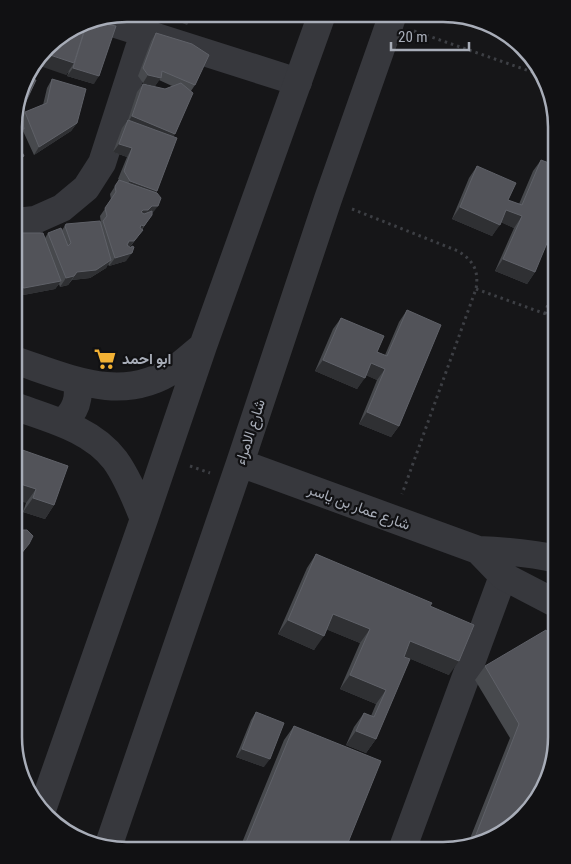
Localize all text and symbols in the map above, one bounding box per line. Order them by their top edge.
scale bar [391,20,468,52]
text: 20 m [398,28,428,46]
supermarket icon: ابو احمد [92,346,118,372]
place label: ابو احمد [122,350,172,368]
street label: شارع الامراء [231,397,271,468]
street label: شارع عمار بن ياسر [304,480,413,536]

